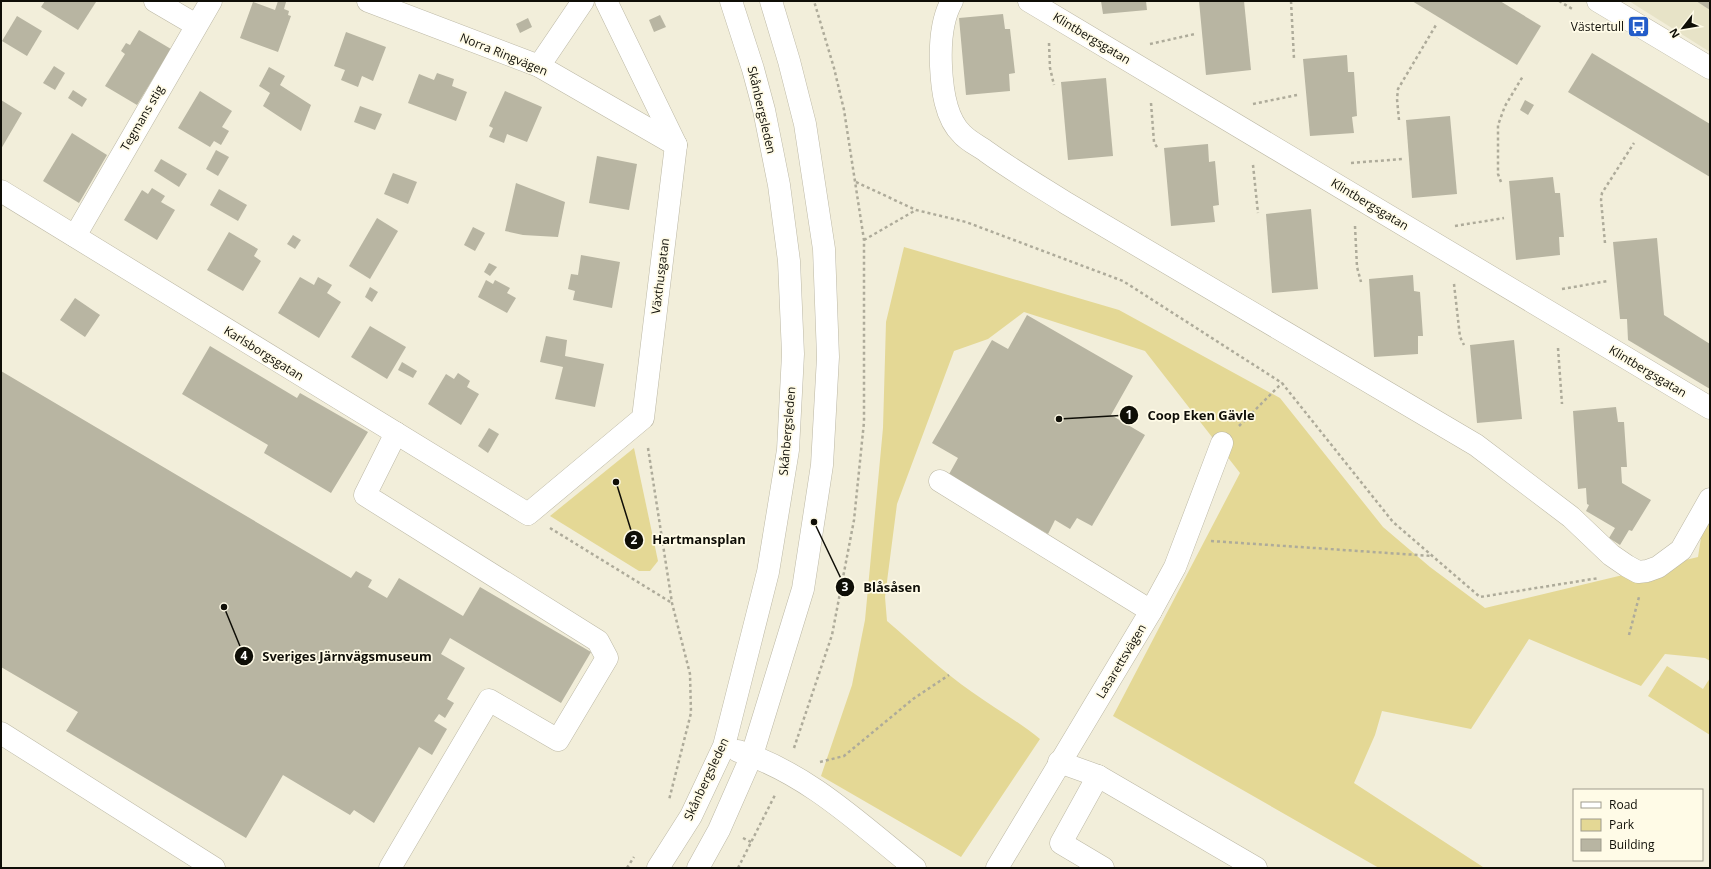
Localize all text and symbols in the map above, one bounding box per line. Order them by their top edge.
street label: Klintbergsgatan [1050,8,1134,68]
north arrow [1663,8,1703,48]
bus stop icon: Västertull [1626,13,1652,39]
place label: Västertull [1571,18,1624,35]
text: N [1665,26,1683,41]
street label: Norra Ringvägen [457,29,551,79]
street label: Skånbergsleden [744,65,780,155]
street label: Tegmans stig [116,82,168,154]
street label: Klintbergsgatan [1328,174,1412,234]
street label: Växthusgatan [647,237,673,315]
street label: Karlsborgsgatan [221,322,307,384]
street label: Klintbergsgatan [1606,341,1690,401]
street label: Skånbergsleden [775,386,799,476]
callout: Coop Eken Gävle [1119,403,1262,428]
text: 1 [1126,406,1132,423]
text: Coop Eken Gävle [1147,406,1255,424]
callout: Hartmansplan [624,527,754,552]
text: Hartmansplan [652,530,746,548]
text: 2 [631,531,638,548]
callout: Blåsåsen [835,575,929,600]
text: 3 [842,578,849,595]
text: Blåsåsen [863,578,921,596]
street label: Lasarettsvägen [1092,620,1150,702]
callout: Sveriges Järnvägsmuseum [234,644,439,669]
text: 4 [241,647,248,664]
text: Sveriges Järnvägsmuseum [262,647,432,665]
street label: Skånbergsleden [679,735,733,823]
legend [1573,789,1703,861]
text: Road [1609,796,1638,813]
text: Park [1609,816,1635,833]
text: Building [1609,836,1655,853]

